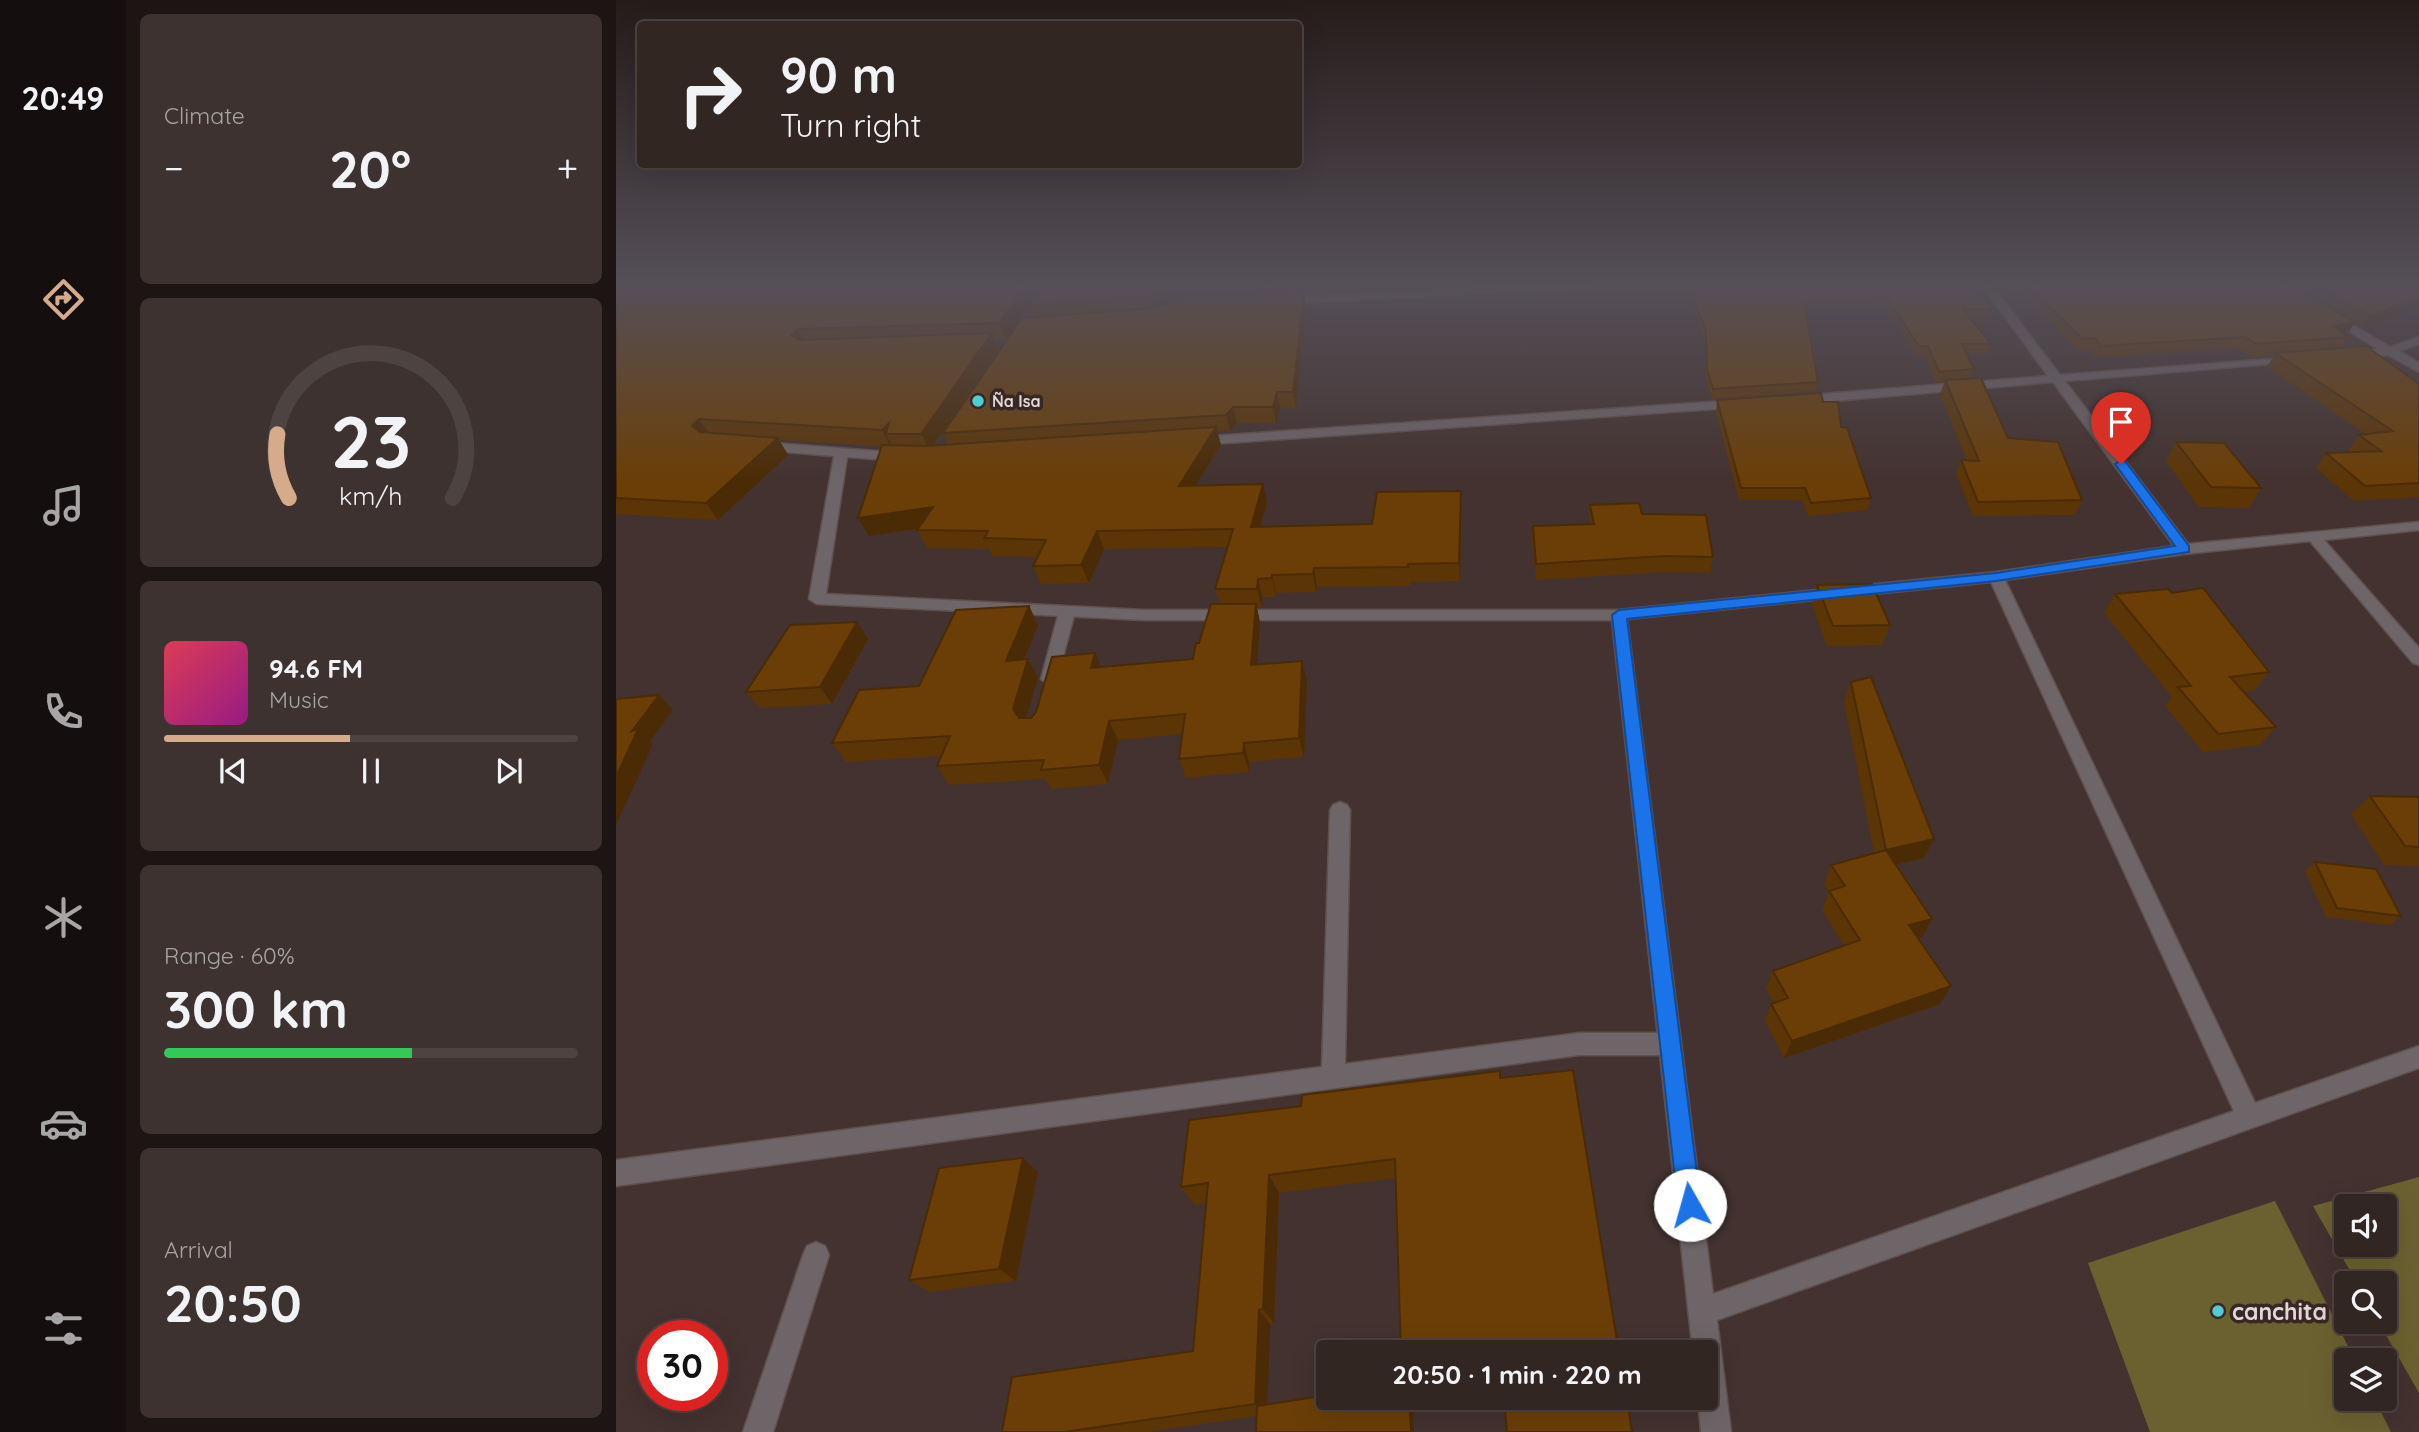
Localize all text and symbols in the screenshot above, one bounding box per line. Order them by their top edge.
text: 90 m [780,44,897,105]
icon: right [665,49,756,140]
text: 20:49 [22,78,104,118]
text: Climate [164,101,245,130]
text: Turn right [780,105,921,145]
text: 20° [329,136,411,201]
text: − [164,144,184,192]
text: + [557,144,578,192]
icon: directions [39,275,88,324]
place label: Ña Isa [992,391,1041,411]
pin [2091,392,2151,464]
marker: Ña Isa [970,393,986,409]
text: 23 [331,396,411,487]
icon: arrive [2102,403,2140,441]
text: km/h [339,480,403,511]
icon: music [39,481,88,530]
text: 94.6 FM [269,652,363,685]
text: Music [269,685,329,714]
icon: phone [39,687,88,736]
icon: previous [214,752,252,790]
icon: pause [352,752,390,790]
icon: next [490,752,528,790]
icon: climate [39,893,88,942]
text: Range · 60% [164,941,295,970]
text: 300 km [164,976,348,1041]
icon: car [39,1099,88,1148]
position arrow [1653,1168,1727,1242]
map controls [2334,1194,2397,1411]
button: sound [2334,1194,2397,1257]
text: Arrival [164,1235,233,1264]
text: 20:50 [164,1270,302,1335]
button: search [2334,1271,2397,1334]
place label: canchita [2232,1297,2327,1326]
marker: canchita [2210,1303,2226,1319]
icon: filters [39,1304,88,1353]
speed limit sign: 30 [637,1320,728,1411]
button: layers [2334,1348,2397,1411]
text: 20:50 · 1 min · 220 m [1392,1358,1642,1391]

